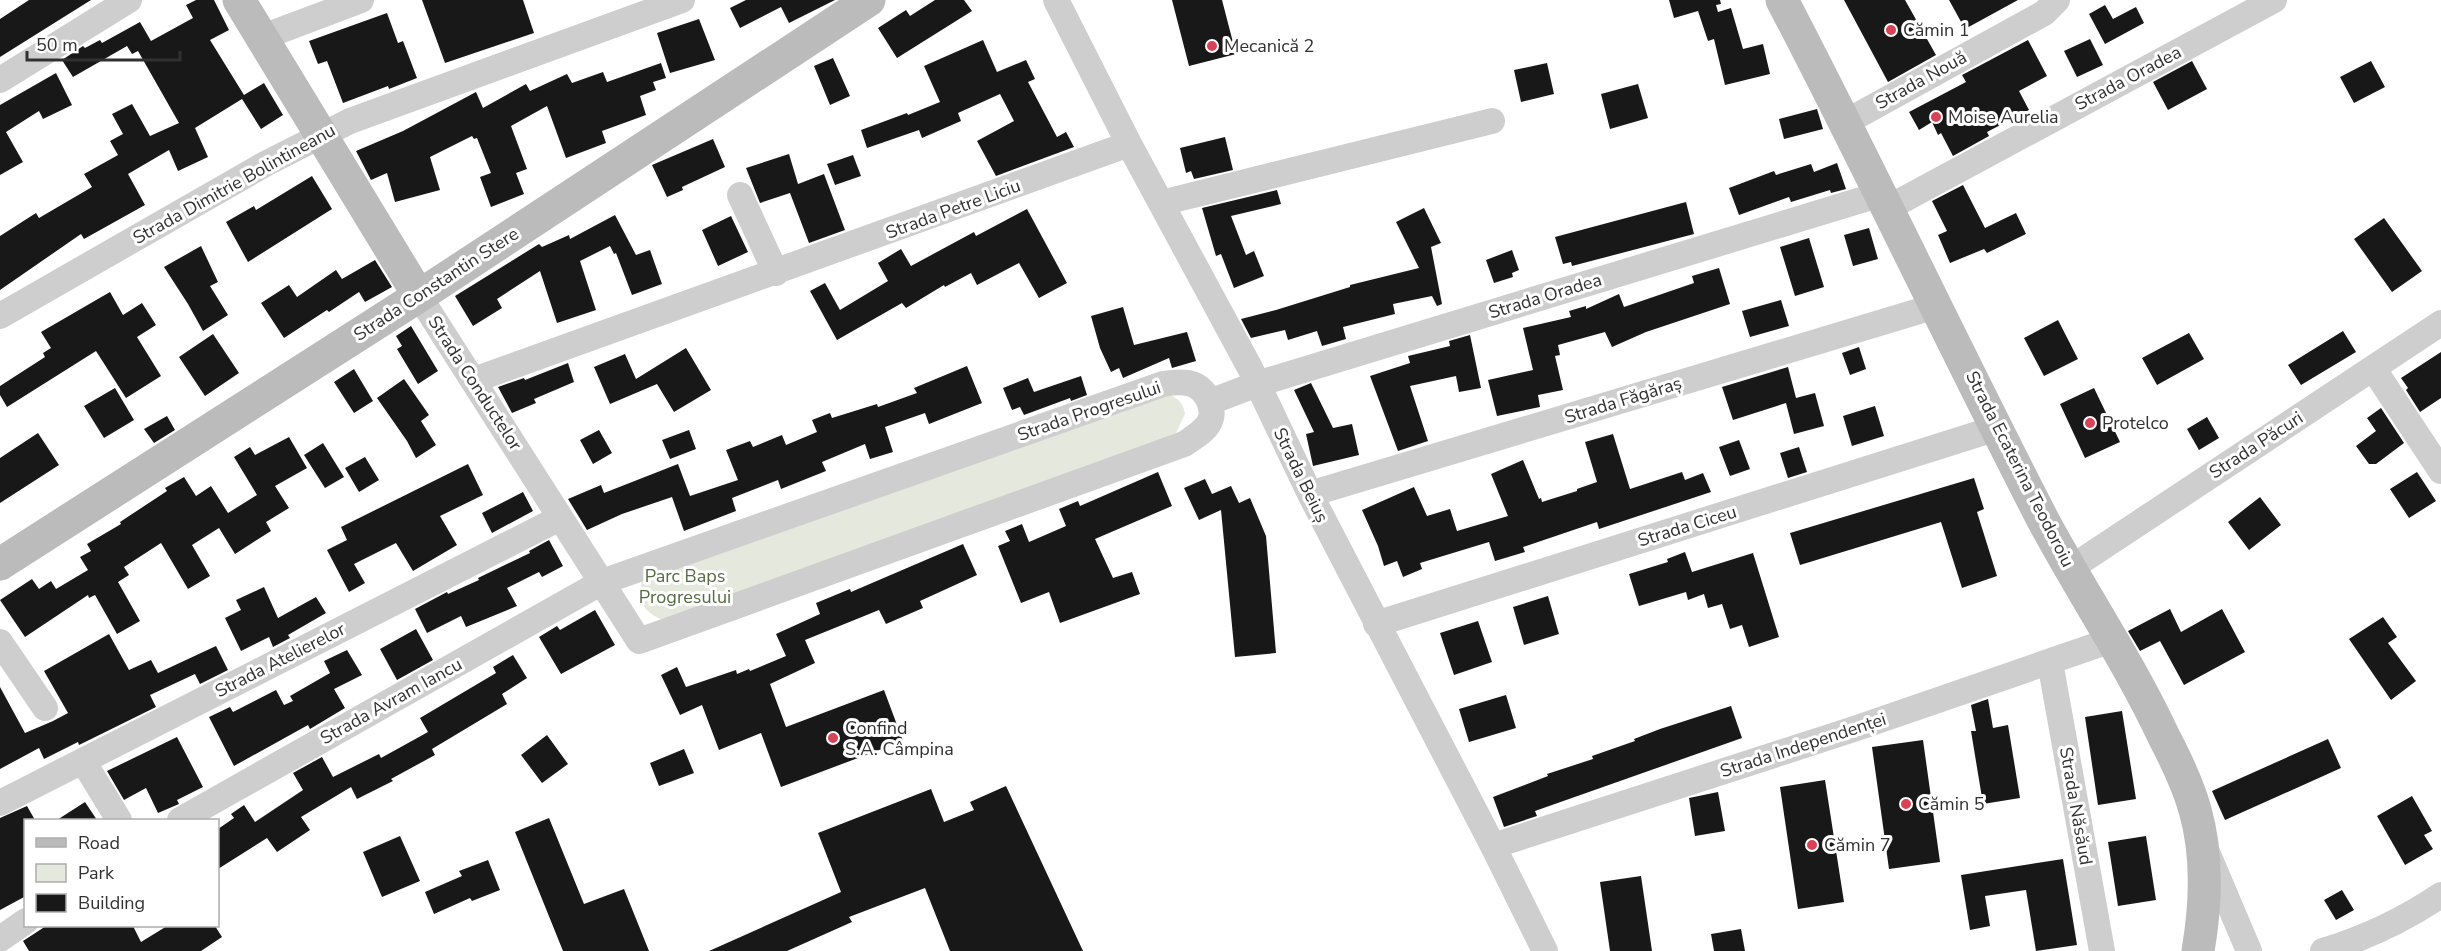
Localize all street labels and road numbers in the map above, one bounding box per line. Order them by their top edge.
street label: Strada Oradea [2071,40,2185,116]
street label: Strada Nouă [1871,45,1971,115]
street label: Strada Dimitrie Bolintineanu [128,118,340,250]
street label: Strada Petre Liciu [882,173,1024,245]
street label: Strada Constantin Stere [349,222,523,346]
street label: Strada Oradea [1485,267,1605,325]
street label: Strada Conductelor [422,311,528,455]
street label: Strada Ecaterina Teodoroiu [1960,367,2080,571]
street label: Strada Făgăraș [1561,371,1685,429]
street label: Strada Progresului [1014,375,1164,447]
street label: Strada Păcuri [2204,406,2308,484]
street label: Strada Beiuș [1268,424,1334,526]
street label: Strada Ciceu [1635,500,1739,552]
street label: Strada Atelierelor [211,617,350,703]
street label: Strada Avram Iancu [316,652,466,750]
street label: Strada Independenței [1717,707,1889,783]
street label: Strada Năsăud [2054,745,2098,867]

